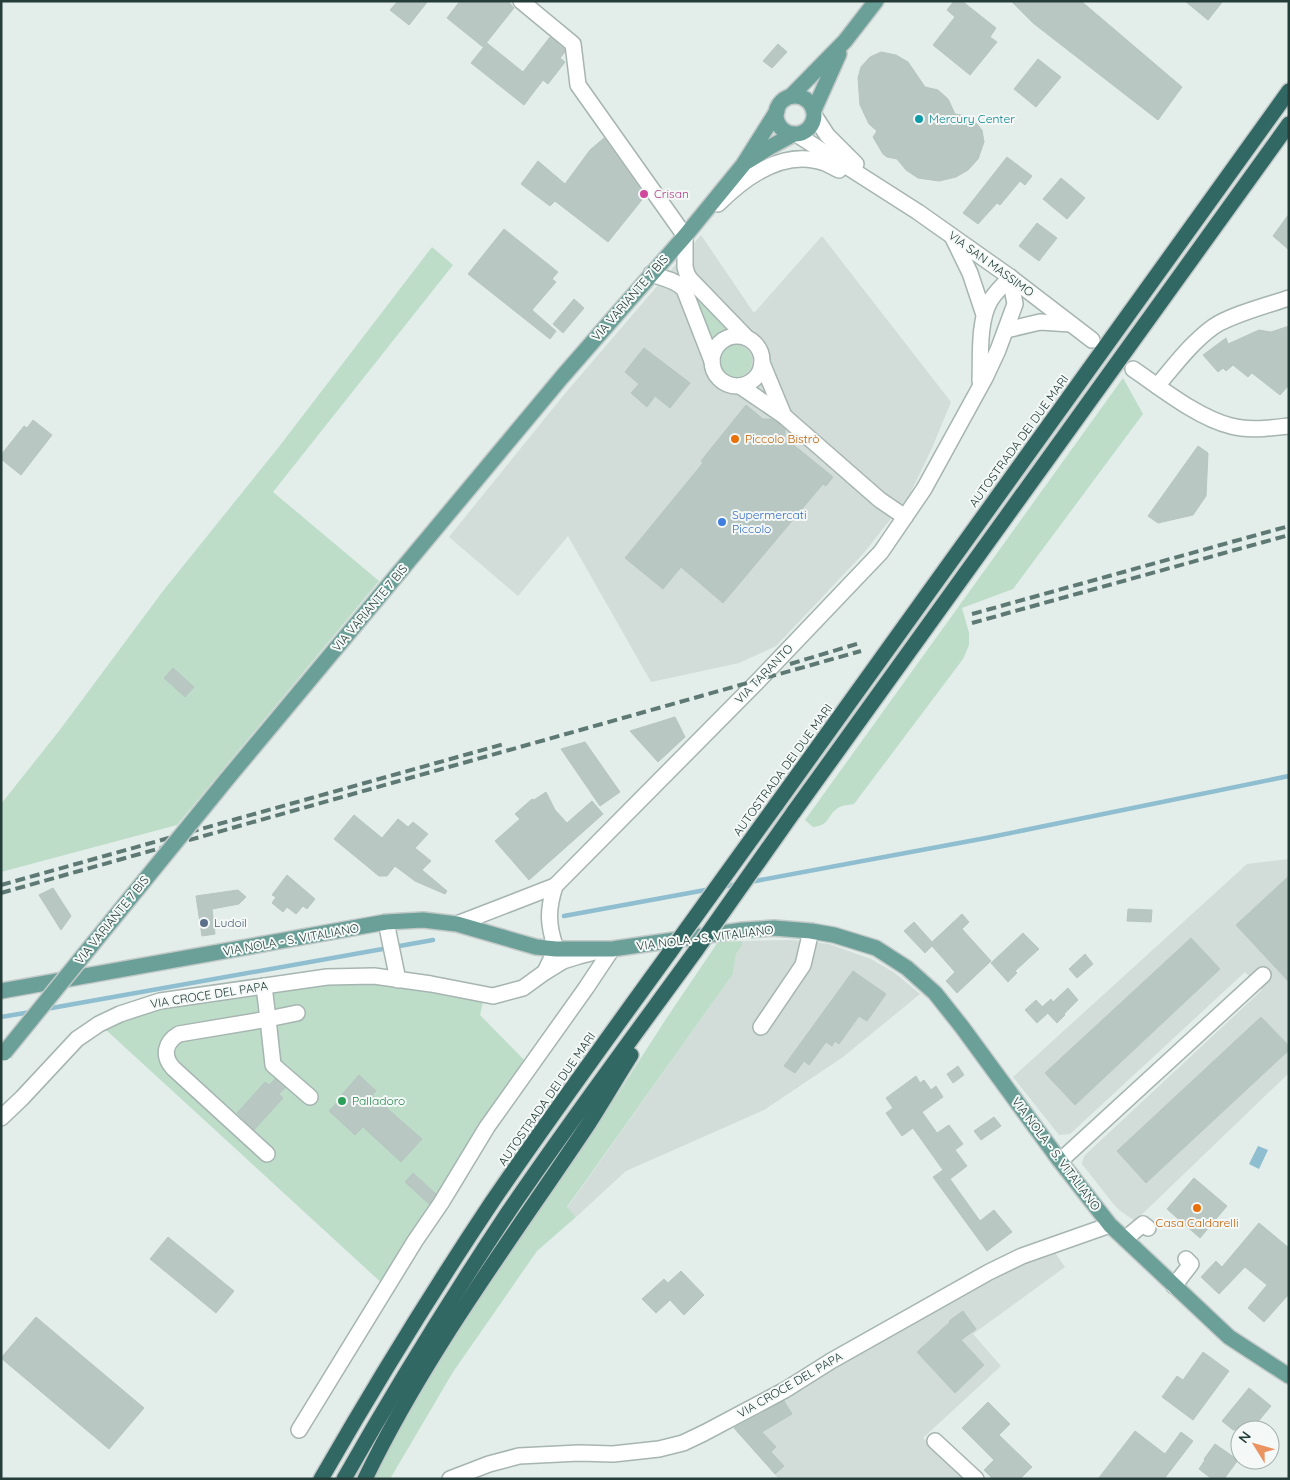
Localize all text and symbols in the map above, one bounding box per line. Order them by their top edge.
place label: Mercury Center [929,111,1015,126]
marker: Mercury Center [913,113,925,125]
place label: Crisan [654,186,689,201]
marker: Crisan [638,188,650,200]
street label: VIA SAN MASSIMO [946,228,1037,300]
street label: VIA VARIANTE 7 BIS [588,251,671,344]
street label: AUTOSTRADA DEI DUE MARI [966,372,1072,510]
place label: Piccolo Bistrò [745,431,820,446]
marker: Piccolo Bistrò [729,433,741,445]
place label: Supermercati Piccolo [732,507,806,536]
marker: Supermercati Piccolo [716,516,728,528]
street label: VIA VARIANTE 7 BIS [329,561,411,654]
street label: VIA TARANTO [731,641,796,707]
street label: AUTOSTRADA DEI DUE MARI [730,701,836,839]
street label: VIA VARIANTE 7 BIS [71,872,152,967]
place label: Ludoil [214,915,247,930]
marker: Ludoil [198,917,210,929]
street label: VIA NOLA - S. VITALIANO [222,920,360,959]
street label: VIA NOLA - S. VITALIANO [636,922,774,953]
street label: VIA CROCE DEL PAPA [149,978,269,1011]
street label: AUTOSTRADA DEI DUE MARI [495,1029,598,1168]
place label: Palladoro [352,1093,405,1108]
street label: VIA NOLA - S. VITALIANO [1009,1094,1104,1213]
marker: Palladoro [336,1095,348,1107]
marker: Casa Caldarelli [1191,1202,1203,1214]
place label: Casa Caldarelli [1156,1215,1238,1230]
street label: VIA CROCE DEL PAPA [735,1348,845,1421]
north arrow [1230,1420,1280,1470]
text: N [1234,1428,1255,1447]

